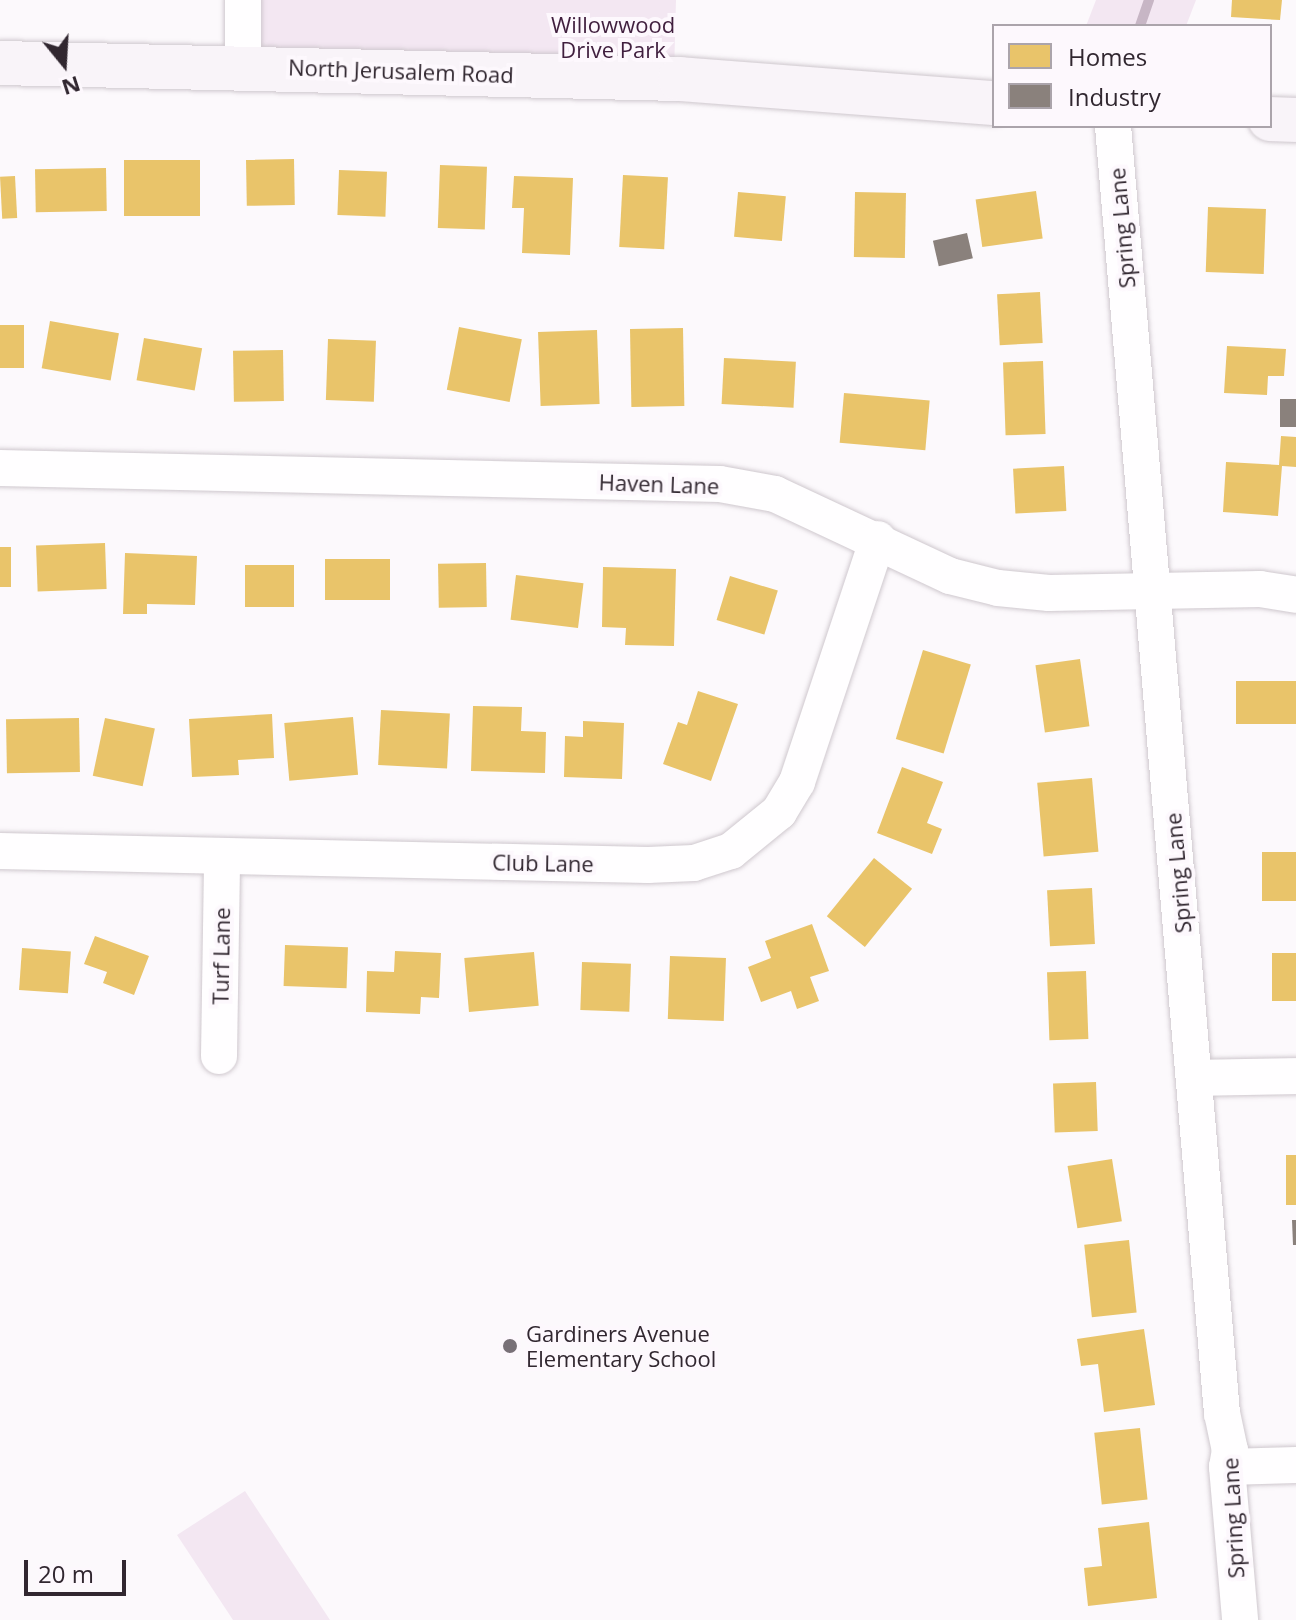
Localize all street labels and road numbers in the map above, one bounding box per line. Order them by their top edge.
street label: North Jerusalem Road [288,54,514,88]
street label: Spring Lane [1104,167,1140,289]
street label: Haven Lane [598,469,720,499]
street label: Spring Lane [1160,812,1196,934]
street label: Club Lane [492,849,594,877]
street label: Turf Lane [207,907,235,1005]
street label: Spring Lane [1217,1457,1249,1579]

